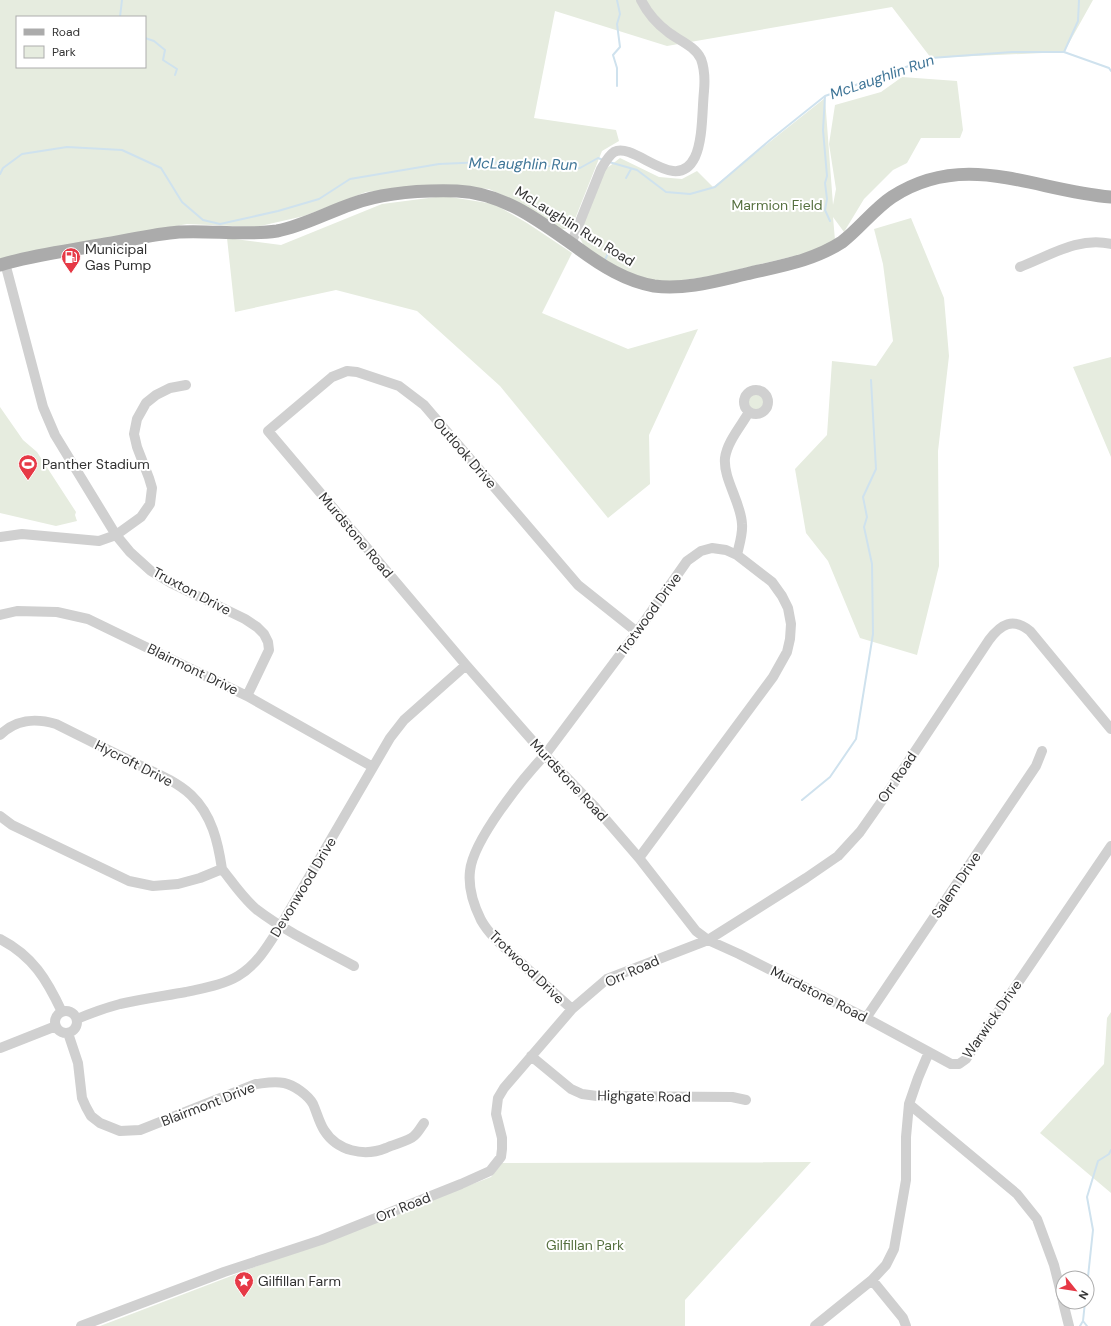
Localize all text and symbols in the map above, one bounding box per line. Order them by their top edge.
legend [16,16,146,68]
text: Road [52,24,80,40]
text: Park [52,44,76,60]
water label: McLaughlin Run [827,50,937,104]
water label: McLaughlin Run [468,153,578,175]
street label: McLaughlin Run Road [512,182,638,270]
park label: Marmion Field [731,196,823,214]
place label: Municipal Gas Pump [85,240,152,274]
fuel station icon: Municipal Gas Pump [60,246,82,274]
street label: Outlook Drive [429,414,501,492]
sports icon: Panther Stadium [17,453,39,481]
place label: Panther Stadium [42,455,150,473]
street label: Murdstone Road [315,489,397,581]
street label: Truxton Drive [150,563,234,619]
street label: Trotwood Drive [613,569,685,659]
street label: Blairmont Drive [145,639,241,699]
street label: Murdstone Road [526,735,612,825]
street label: Hycroft Drive [92,736,176,790]
street label: Orr Road [873,748,921,806]
street label: Devonwood Drive [266,834,340,940]
street label: Salem Drive [927,848,985,922]
street label: Trotwood Drive [485,926,569,1008]
street label: Orr Road [602,951,662,991]
street label: Murdstone Road [768,962,870,1026]
street label: Warwick Drive [958,976,1026,1062]
street label: Blairmont Drive [159,1078,257,1130]
street label: Highgate Road [597,1086,691,1106]
street label: Orr Road [373,1188,433,1226]
park label: Gilfillan Park [546,1236,624,1254]
place icon: Gilfillan Farm [233,1270,255,1298]
north arrow [1055,1270,1095,1310]
place label: Gilfillan Farm [258,1272,341,1290]
text: N [1076,1288,1092,1302]

